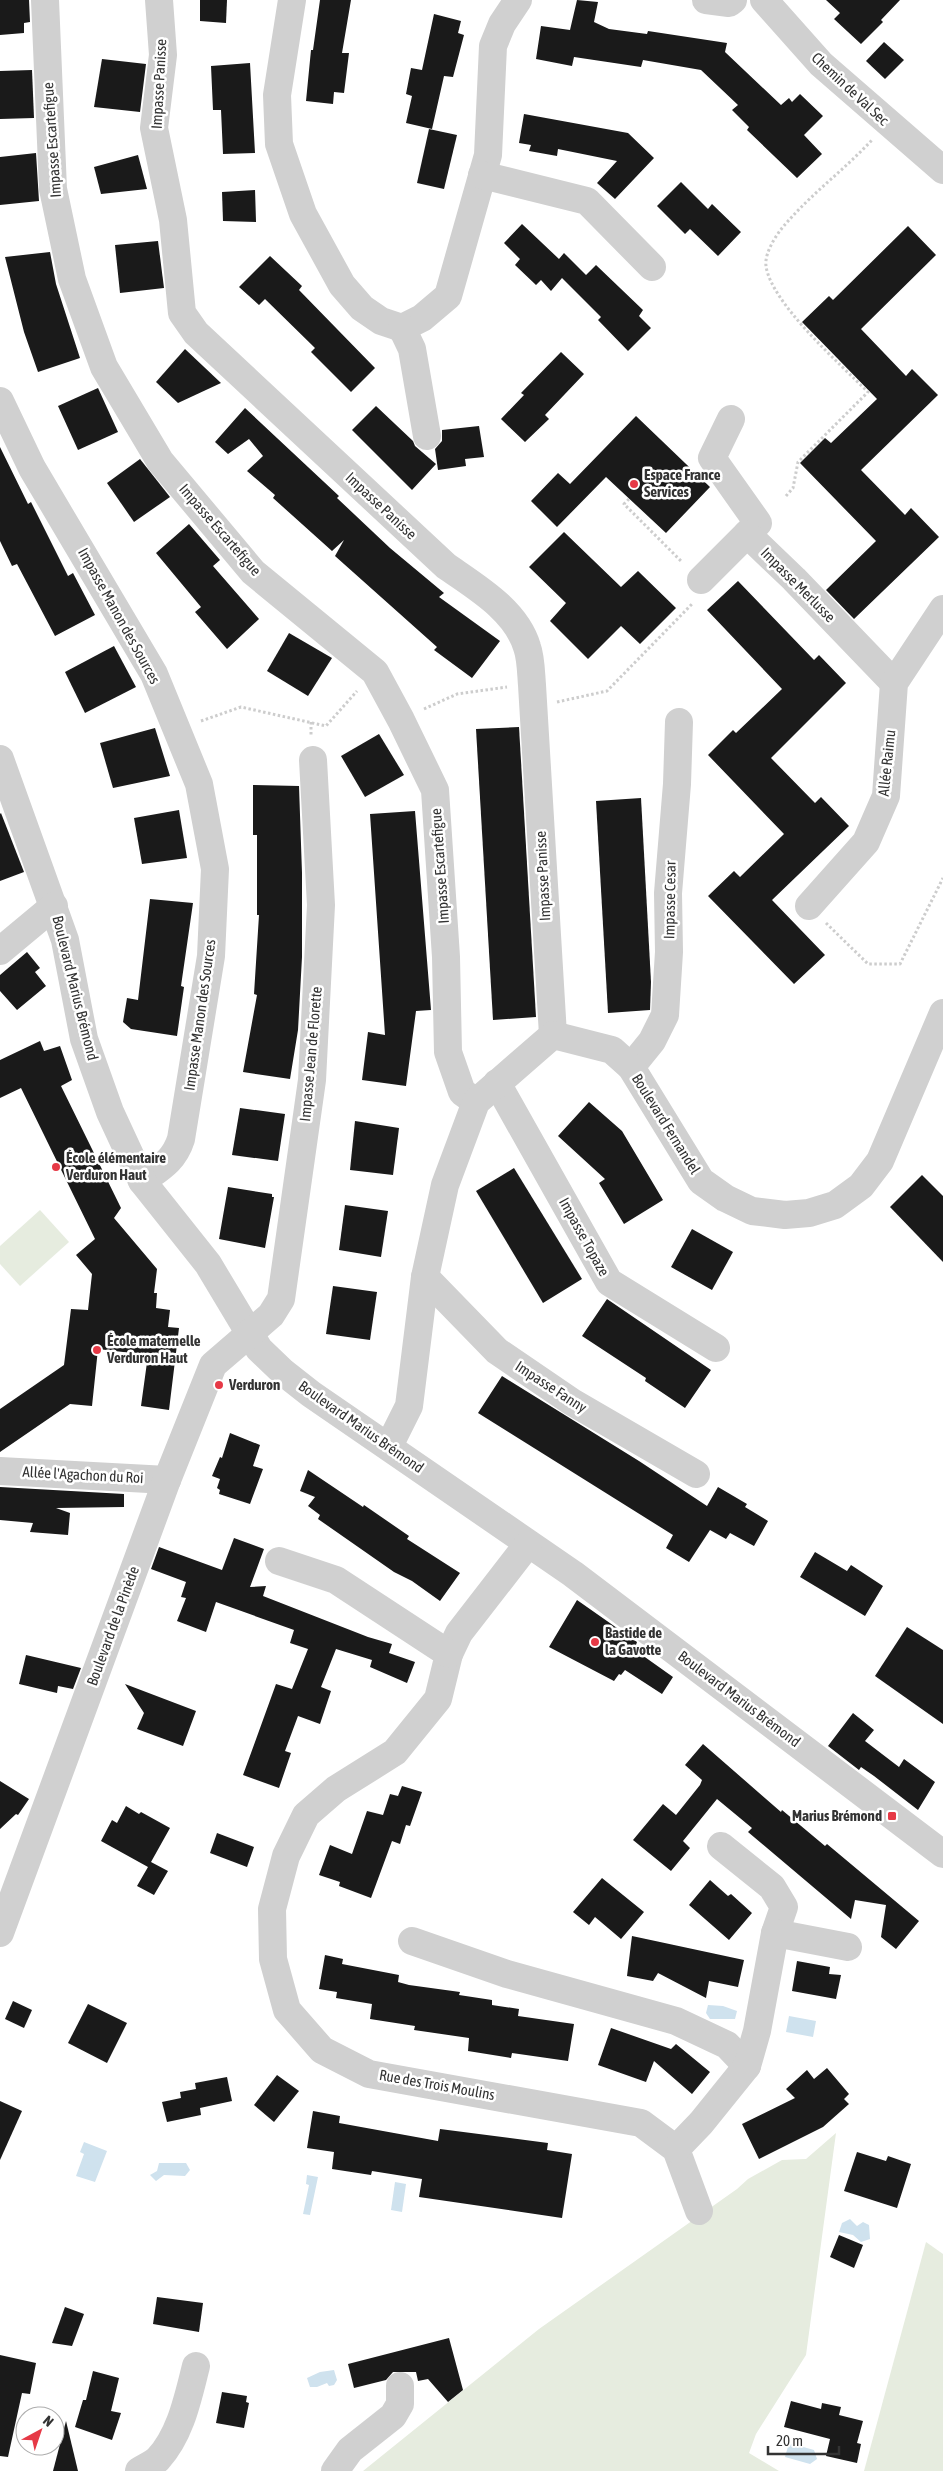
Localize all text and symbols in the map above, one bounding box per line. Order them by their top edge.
street label: Impasse Panisse [148,38,169,130]
street label: Chemin de Val Sec [808,49,893,129]
street label: Impasse Escartefigue [39,82,64,198]
place label: Espace France Services [644,466,721,500]
street label: Impasse Panisse [343,469,420,543]
marker: Espace France Services [628,478,640,490]
street label: Impasse Escartefigue [176,480,265,579]
street label: Impasse Merlusse [758,544,839,625]
street label: Impasse Manon des Sources [75,545,164,687]
street label: Allée Raimu [875,729,898,797]
street label: Impasse Escartefigue [427,808,452,924]
street label: Impasse Panisse [532,830,553,922]
street label: Impasse Cesar [660,860,679,939]
street label: Boulevard Marius Brémond [49,914,102,1062]
street label: Impasse Manon des Sources [180,938,219,1092]
street label: Impasse Jean de Florette [296,986,325,1122]
street label: Boulevard Fernandel [629,1071,704,1177]
place label: École élémentaire Verduron Haut [65,1149,166,1183]
marker: École élémentaire Verduron Haut [50,1161,62,1173]
street label: Impasse Topaze [556,1195,613,1279]
place label: École maternelle Verduron Haut [106,1332,201,1366]
marker: École maternelle Verduron Haut [91,1344,103,1356]
street label: Impasse Fanny [512,1357,590,1416]
place label: Verduron [228,1376,280,1393]
street label: Boulevard Marius Brémond [296,1377,427,1476]
marker: Verduron [213,1379,225,1391]
street label: Allée l'Agachon du Roi [22,1463,144,1486]
street label: Boulevard de la Pinède [83,1564,142,1688]
place label: Bastide de la Gavotte [605,1624,662,1658]
marker: Bastide de la Gavotte [589,1636,601,1648]
street label: Boulevard Marius Brémond [675,1647,804,1750]
place label: Marius Brémond [792,1807,882,1824]
marker: Marius Brémond [886,1810,898,1822]
street label: Rue des Trois Moulins [378,2066,496,2103]
north arrow [15,2406,65,2456]
text: N [40,2412,57,2430]
scale bar [768,2424,839,2456]
text: 20 m [776,2432,803,2449]

